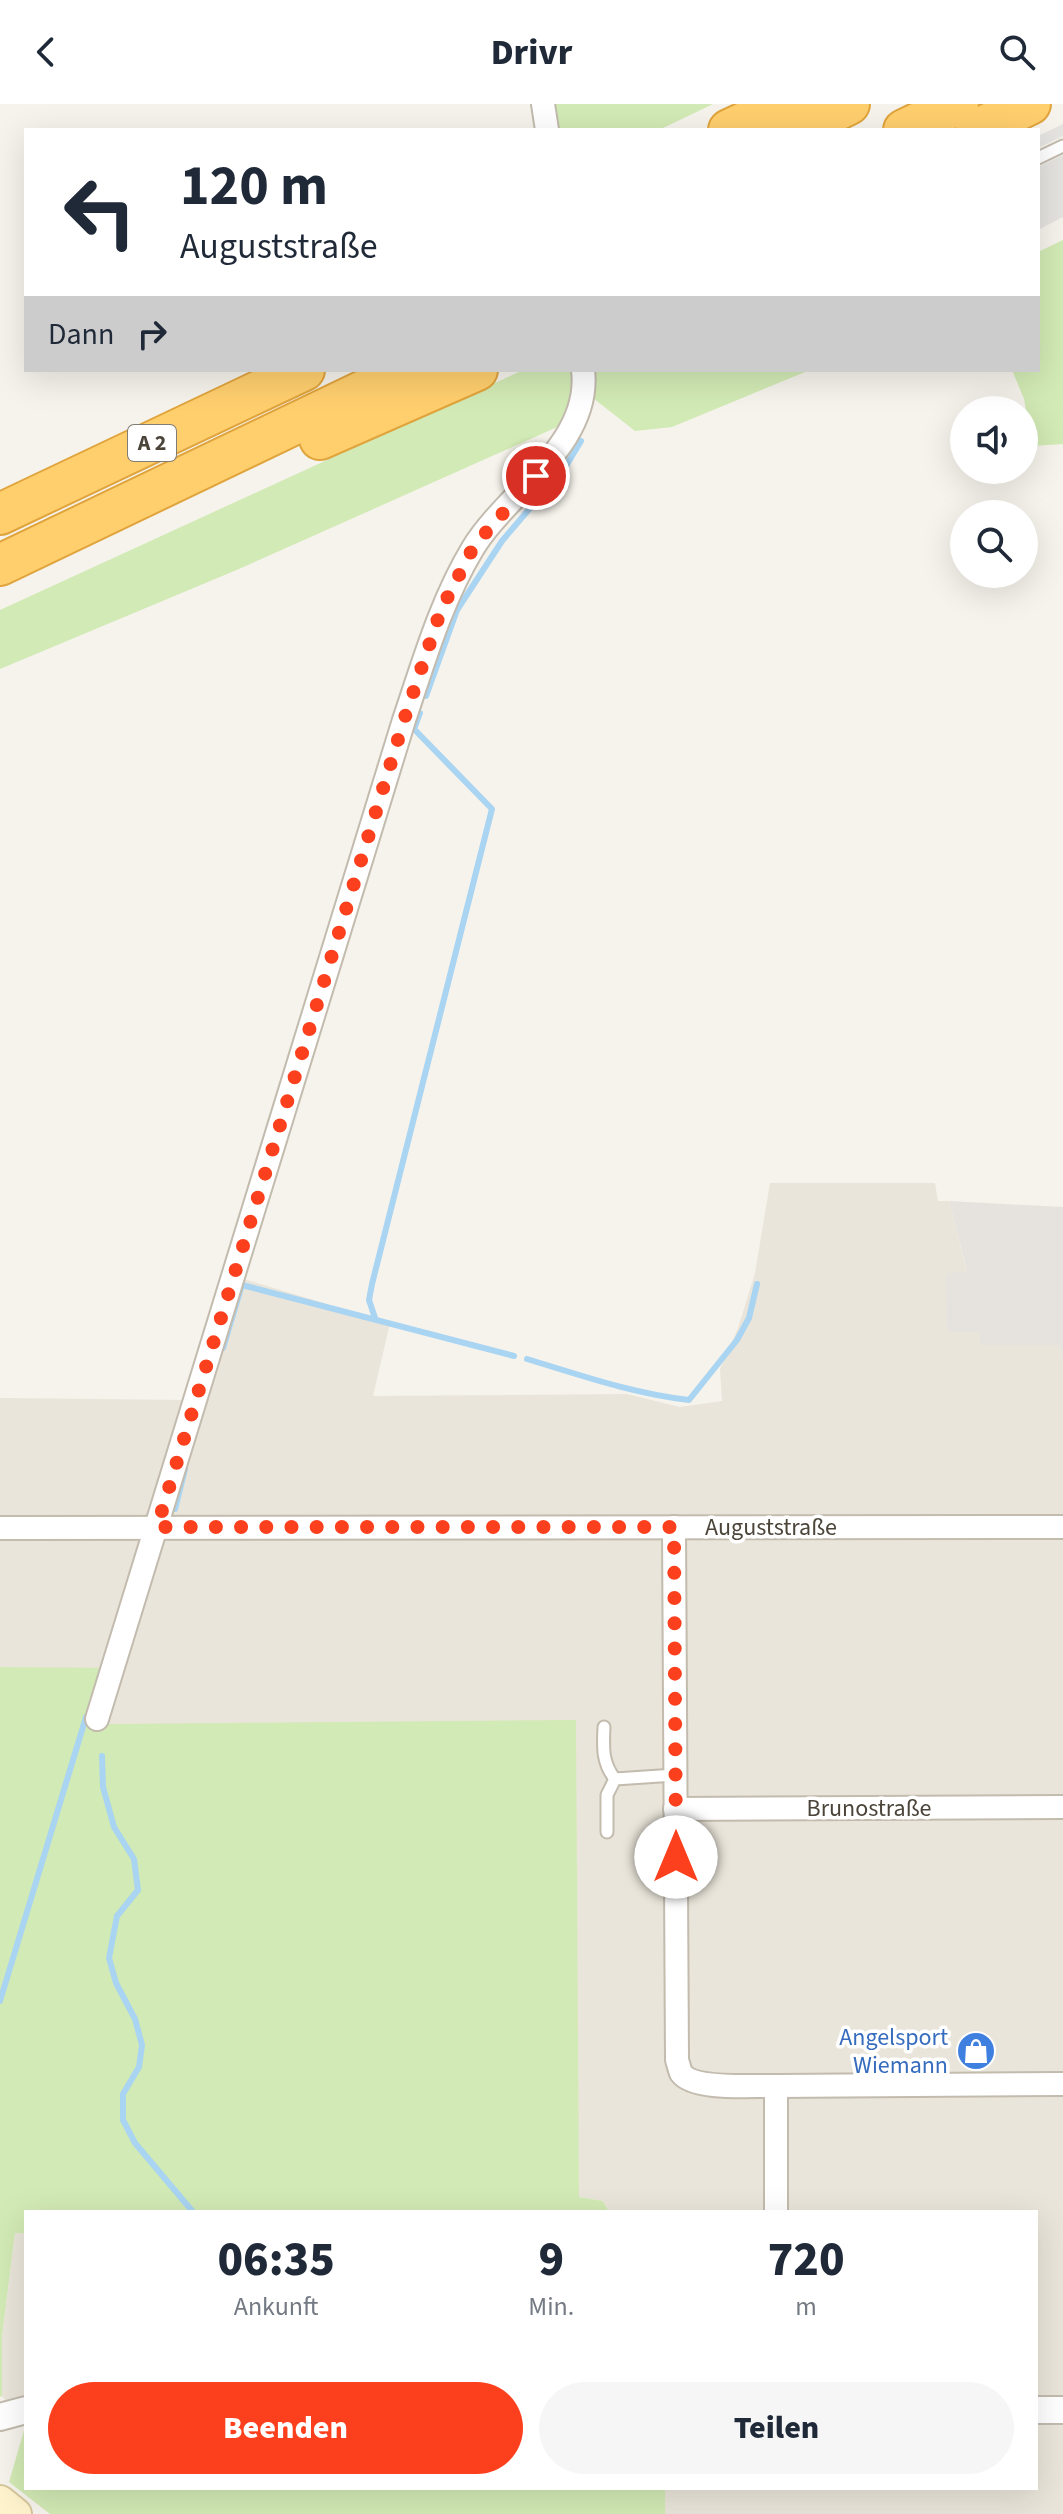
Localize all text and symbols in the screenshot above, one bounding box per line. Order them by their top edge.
text: Drivr [491,27,572,78]
icon: back [24,30,68,74]
icon: search [995,30,1039,74]
text: 120 m [180,147,328,226]
icon: left [48,160,152,264]
text: Auguststraße [180,221,378,272]
icon: right [130,312,174,356]
text: Dann [48,313,114,356]
map controls [950,396,1038,588]
button: sound [950,396,1038,484]
road number: A 2 [128,425,176,461]
pin [502,442,570,510]
icon: arrive [514,454,558,498]
button: search [950,500,1038,588]
street label: Auguststraße [705,1510,837,1545]
street label: Brunostraße [807,1791,931,1826]
position arrow [634,1815,718,1899]
place label: Angelsport Wiemann [839,2020,948,2083]
shop icon: Angelsport Wiemann [955,2030,997,2072]
text: 06:35 [217,2226,335,2294]
text: 9 [538,2226,564,2294]
text: 720 [768,2226,845,2294]
text: Ankunft [234,2288,318,2325]
text: Min. [528,2288,574,2325]
text: m [795,2288,817,2325]
button: Beenden [48,2382,523,2474]
button: Teilen [539,2382,1014,2474]

